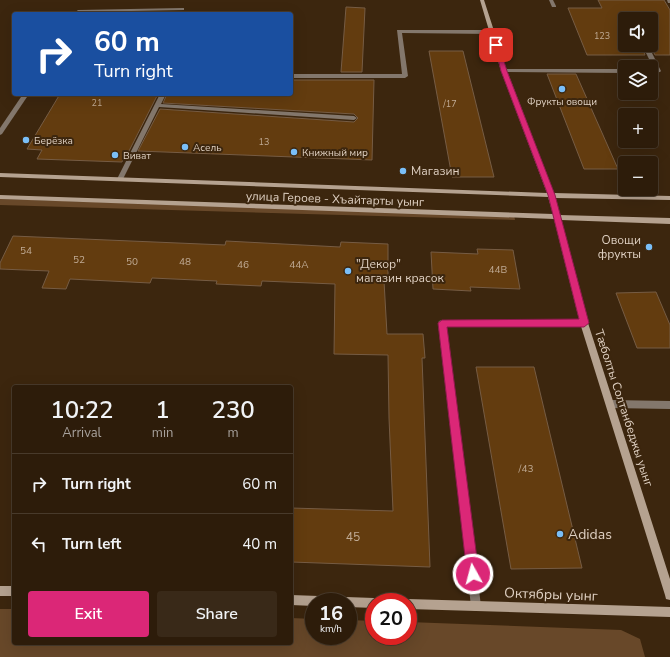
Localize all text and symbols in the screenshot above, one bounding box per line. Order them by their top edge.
map controls [618,12,658,196]
button: sound [618,12,658,52]
text: 60 m [94,23,160,61]
icon: right [28,28,80,80]
pin [479,28,513,62]
house number: 123 [594,30,610,42]
icon: arrive [485,34,507,56]
text: Turn right [94,59,173,83]
button: layers [618,60,658,100]
marker: Фрукты овощи [557,84,567,94]
place label: Фрукты овощи [527,95,597,109]
house number: 21 [92,97,102,109]
house number: /17 [442,98,457,110]
button: + [618,108,658,148]
place label: Берёзка [34,134,73,148]
marker: Берёзка [21,135,31,145]
house number: 13 [259,136,269,148]
place label: Асель [193,141,222,155]
marker: Асель [180,142,190,152]
place label: Книжный мир [302,146,368,160]
marker: Книжный мир [289,147,299,157]
place label: Виват [123,149,151,163]
marker: Виват [110,150,120,160]
button: − [618,156,658,196]
place label: Магазин [411,163,459,179]
marker: Магазин [398,166,408,176]
street label: улица Героев - Хъайтарты уынг [246,188,425,210]
place label: Овощи фрукты [598,232,641,262]
marker: Овощи фрукты [644,242,654,252]
house number: 54 [20,244,32,258]
house number: 52 [73,253,85,267]
house number: 50 [126,255,138,269]
house number: 48 [179,255,191,269]
place label: "Декор" магазин красок [356,256,445,286]
house number: 46 [237,258,249,272]
house number: 44А [289,258,309,272]
house number: 44В [489,263,508,277]
marker: "Декор" магазин красок [343,266,353,276]
street label: Тæболты Солтанбеджы уынг [591,327,657,489]
text: 10:22 [50,394,114,426]
text: 1 [155,394,170,426]
text: 230 [212,394,255,426]
text: Arrival [62,424,101,442]
text: min [152,424,173,442]
text: m [228,424,239,442]
house number: /43 [518,462,533,476]
icon: right [28,473,50,495]
text: Turn right [62,474,131,494]
text: 60 m [242,474,277,494]
place label: Adidas [568,525,612,544]
house number: 45 [346,529,360,545]
marker: Adidas [555,529,565,539]
icon: left [28,533,50,555]
text: Turn left [62,534,121,554]
text: 40 m [242,534,277,554]
position arrow [452,553,494,595]
street label: Октябры уынг [504,583,598,606]
button: Exit [28,591,149,637]
button: Share [157,591,277,637]
speed limit sign: 20 [365,593,417,645]
text: 16 [319,600,343,627]
text: km/h [320,622,342,636]

